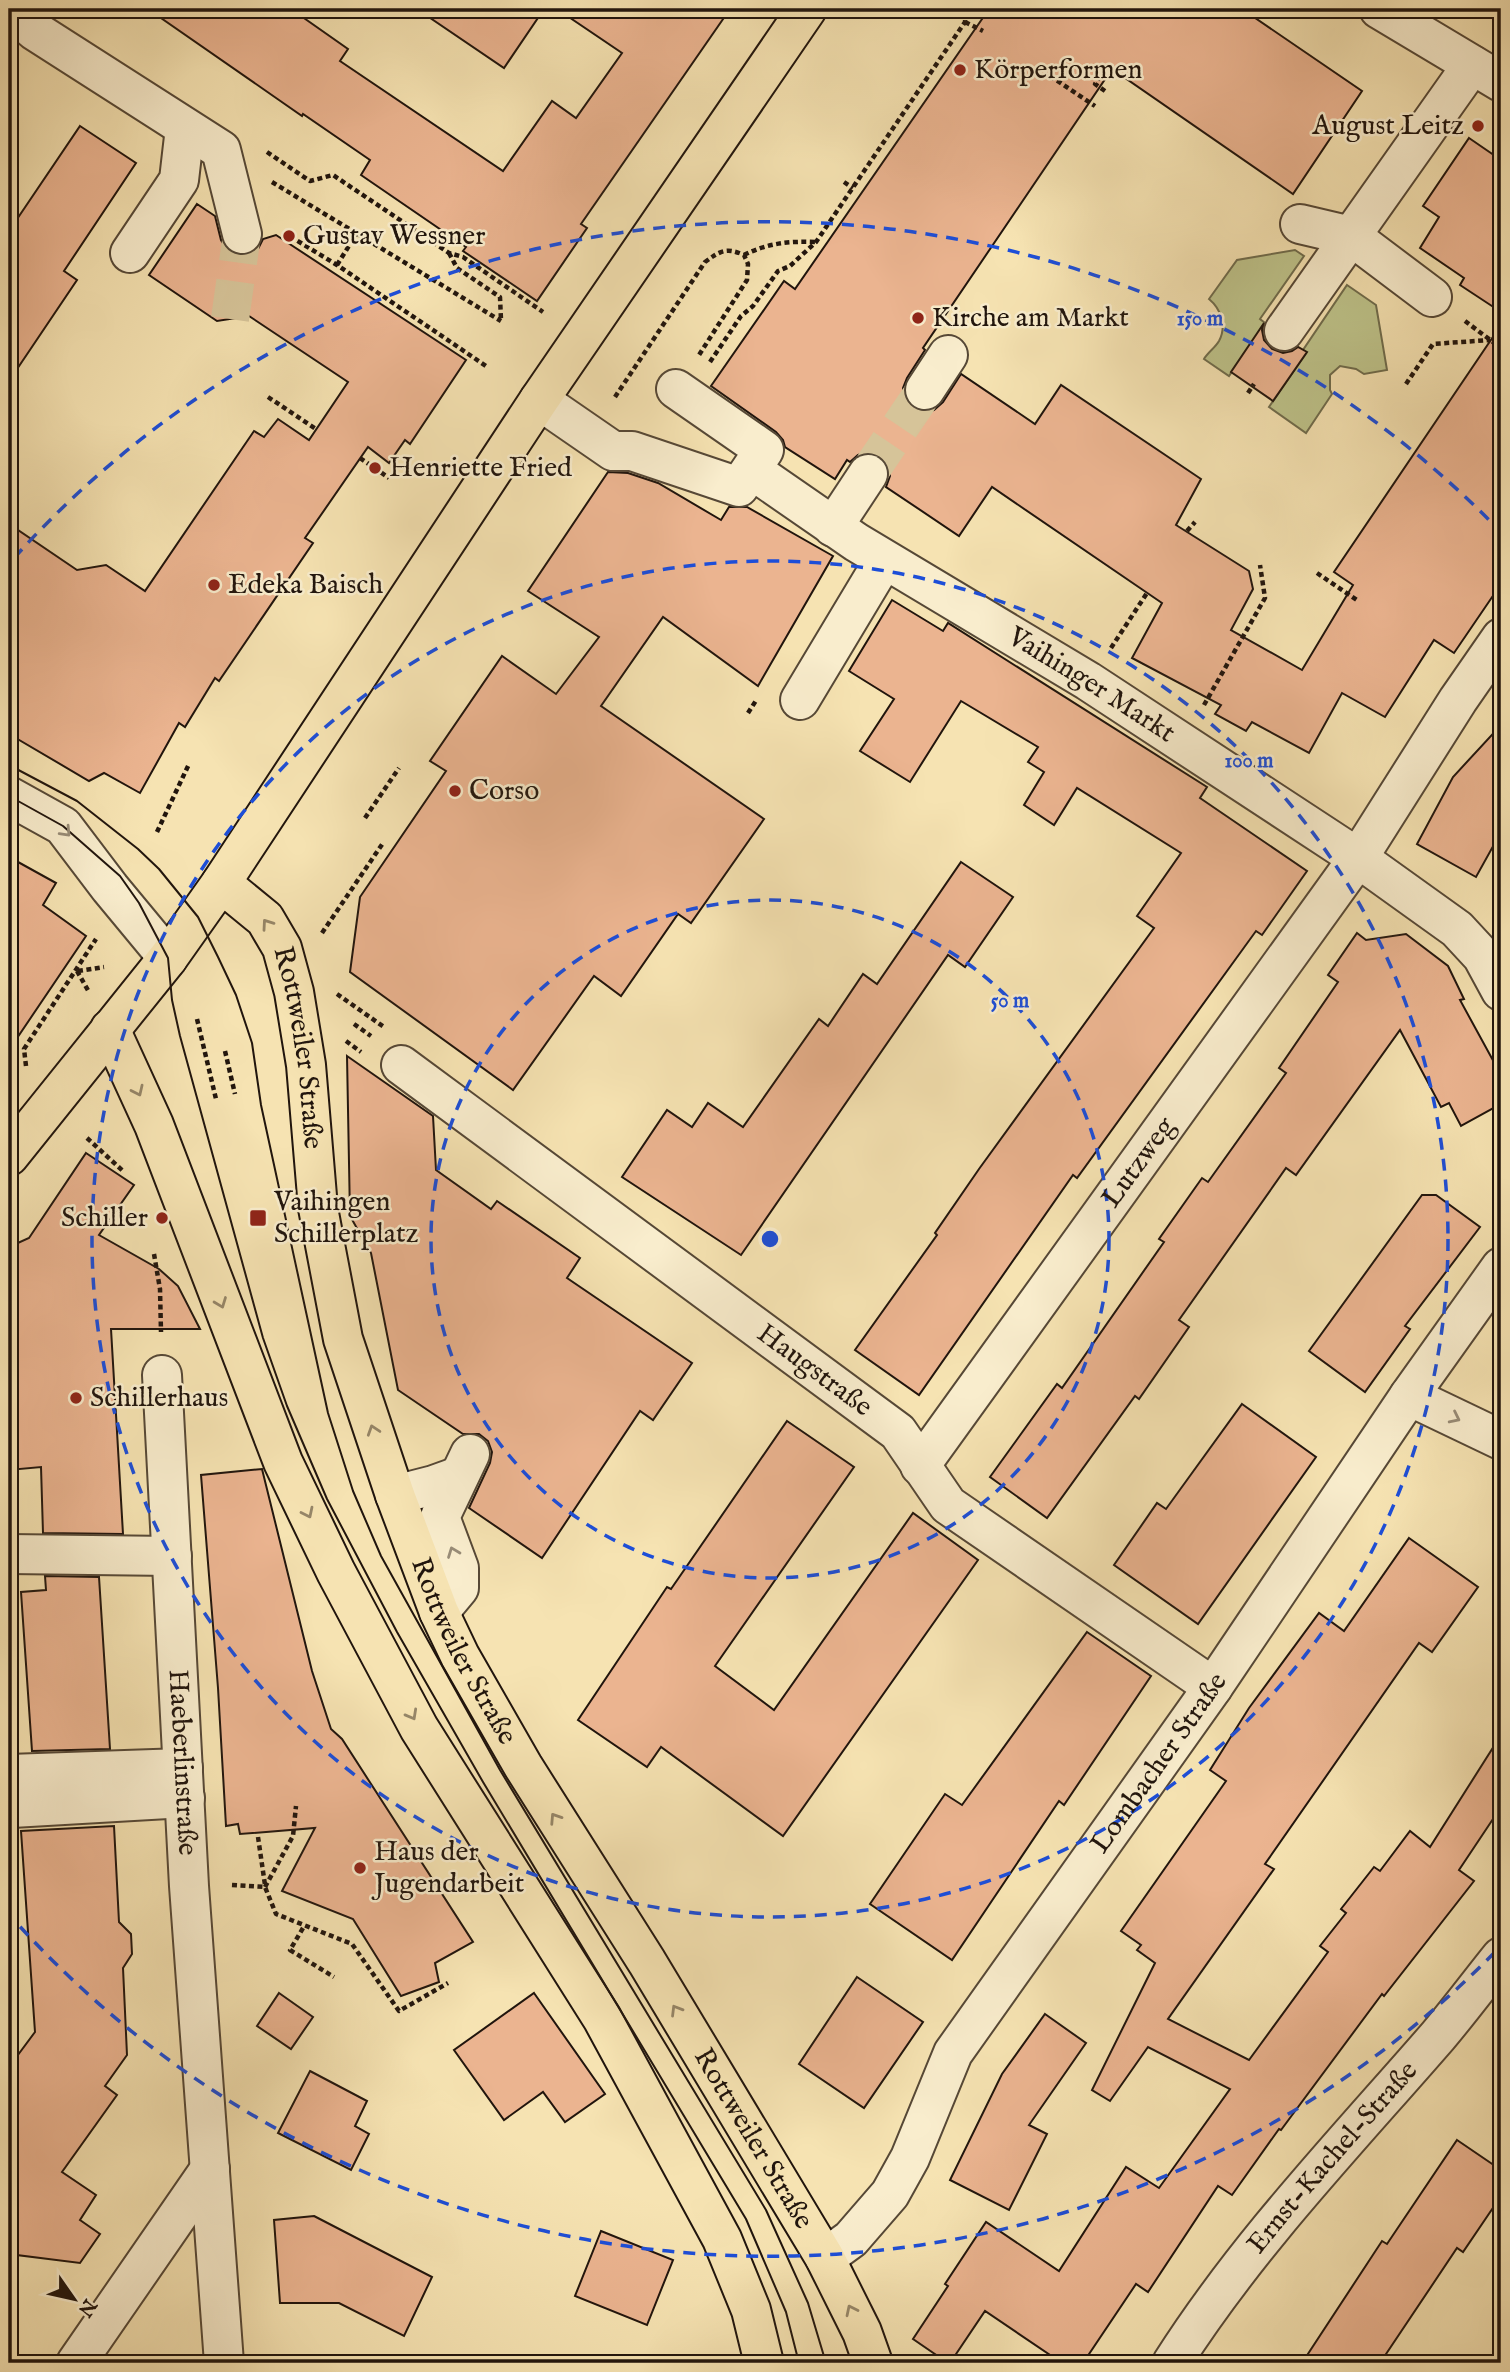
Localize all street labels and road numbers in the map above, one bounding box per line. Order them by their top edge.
street label: Vaihinger Markt [1000,619,1182,751]
street label: Rottweiler Straße [265,943,330,1151]
street label: Lutzweg [1094,1110,1183,1215]
street label: Haugstraße [750,1316,879,1425]
street label: Rottweiler Straße [403,1553,525,1751]
street label: Lombacher Straße [1083,1666,1235,1860]
street label: Haeberlinstraße [160,1668,205,1857]
street label: Rottweiler Straße [686,2042,821,2236]
street label: Ernst-Kachel-Straße [1240,2054,1425,2261]

